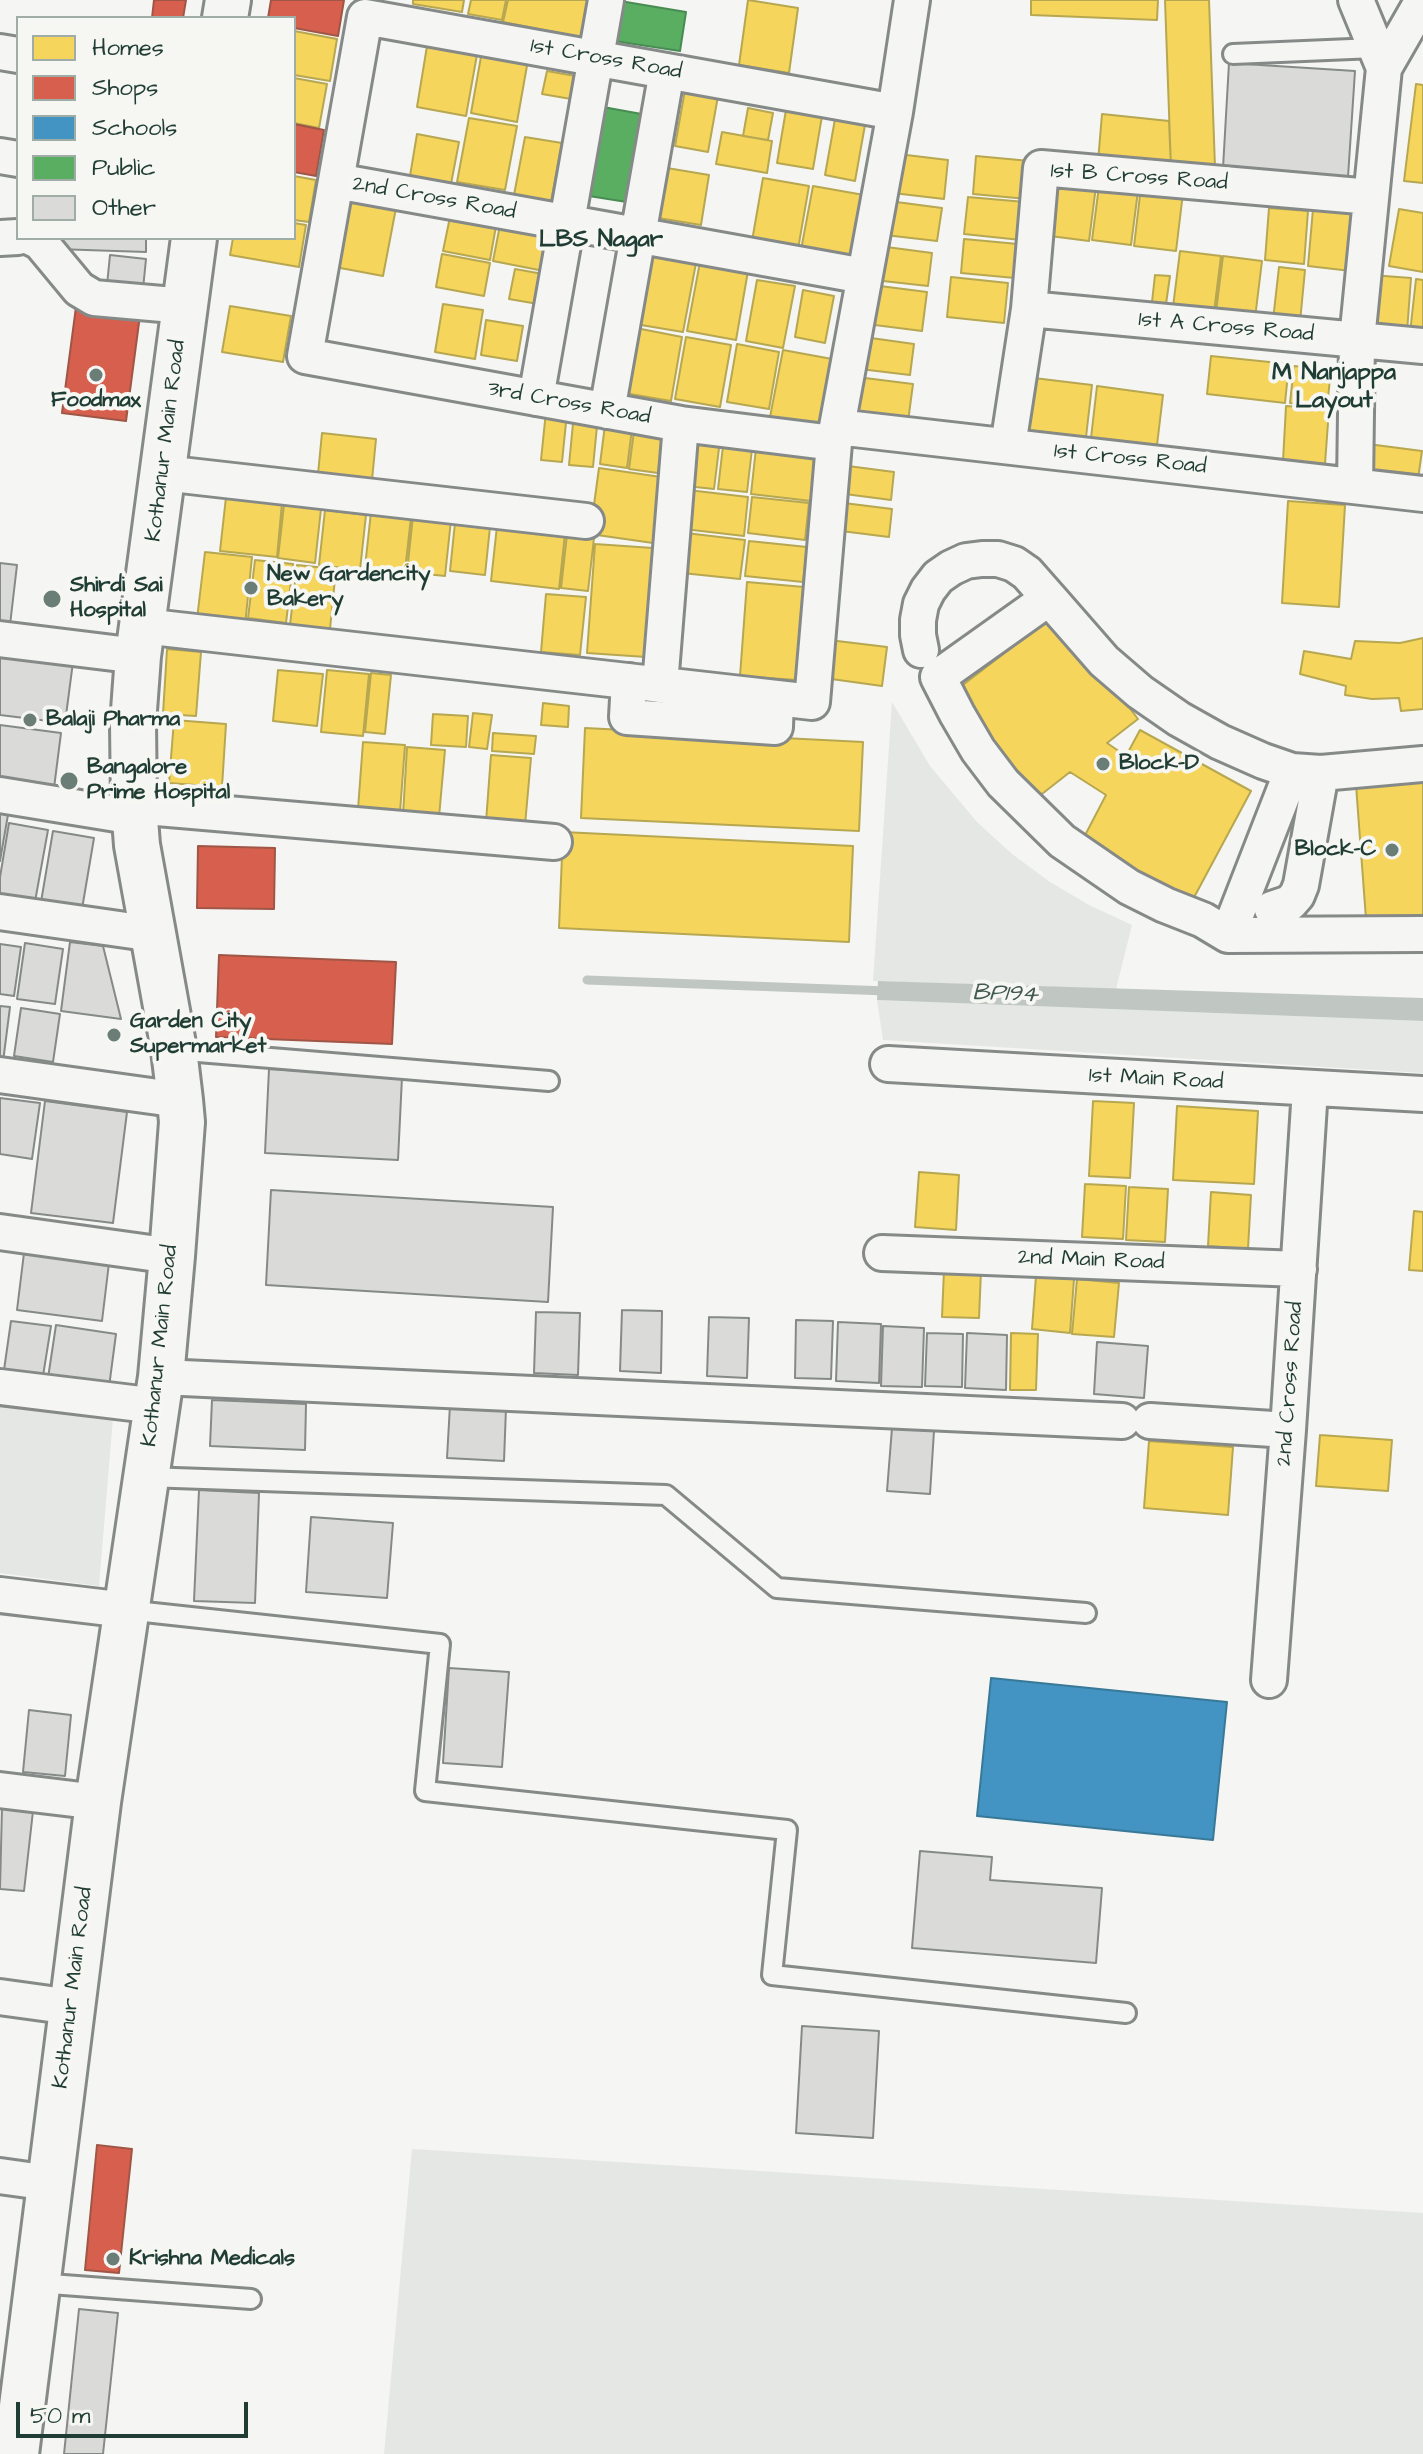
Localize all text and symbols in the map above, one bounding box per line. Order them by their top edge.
legend [16,16,296,240]
text: Homes [92,31,164,65]
street label: 1st Cross Road [528,34,684,86]
text: Shops [92,71,158,105]
text: Schools [92,111,177,145]
text: Public [92,151,156,185]
street label: 1st B Cross Road [1050,159,1228,197]
street label: 2nd Cross Road [350,172,518,226]
text: Other [92,191,156,225]
district label: LBS Nagar [539,227,663,255]
street label: 1st A Cross Road [1137,307,1315,349]
street label: Kothanur Main Road [142,339,192,543]
district label: M Nanjappa Layout [1272,360,1396,416]
marker: Foodmax [87,366,105,384]
street label: 3rd Cross Road [485,377,653,431]
place label: Foodmax [51,388,141,414]
street label: 1st Cross Road [1053,439,1207,481]
place label: New Gardencity Bakery [267,562,430,614]
place label: Shirdi Sai Hospital [70,573,163,624]
marker: New Gardencity Bakery [242,579,260,597]
marker: Shirdi Sai Hospital [41,588,63,610]
place label: Balaji Pharma [46,707,180,733]
marker: Balaji Pharma [21,711,39,729]
place label: Block-D [1119,751,1199,777]
place label: Bangalore Prime Hospital [87,755,230,806]
marker: Block-D [1094,755,1112,773]
marker: Bangalore Prime Hospital [58,770,80,792]
place label: Block-C [1295,837,1376,863]
marker: Block-C [1383,841,1401,859]
water label: BP194 [972,979,1038,1011]
place label: Garden City Supermarket [130,1009,266,1060]
marker: Garden City Supermarket [105,1026,123,1044]
street label: 1st Main Road [1088,1063,1224,1097]
street label: Kothanur Main Road [137,1244,185,1448]
street label: 2nd Main Road [1017,1245,1165,1277]
street label: 2nd Cross Road [1272,1301,1310,1467]
street label: Kothanur Main Road [49,1886,99,2090]
place label: Krishna Medicals [129,2246,295,2272]
marker: Krishna Medicals [104,2250,122,2268]
scale bar [20,2386,252,2436]
text: 50 m [30,2399,90,2433]

